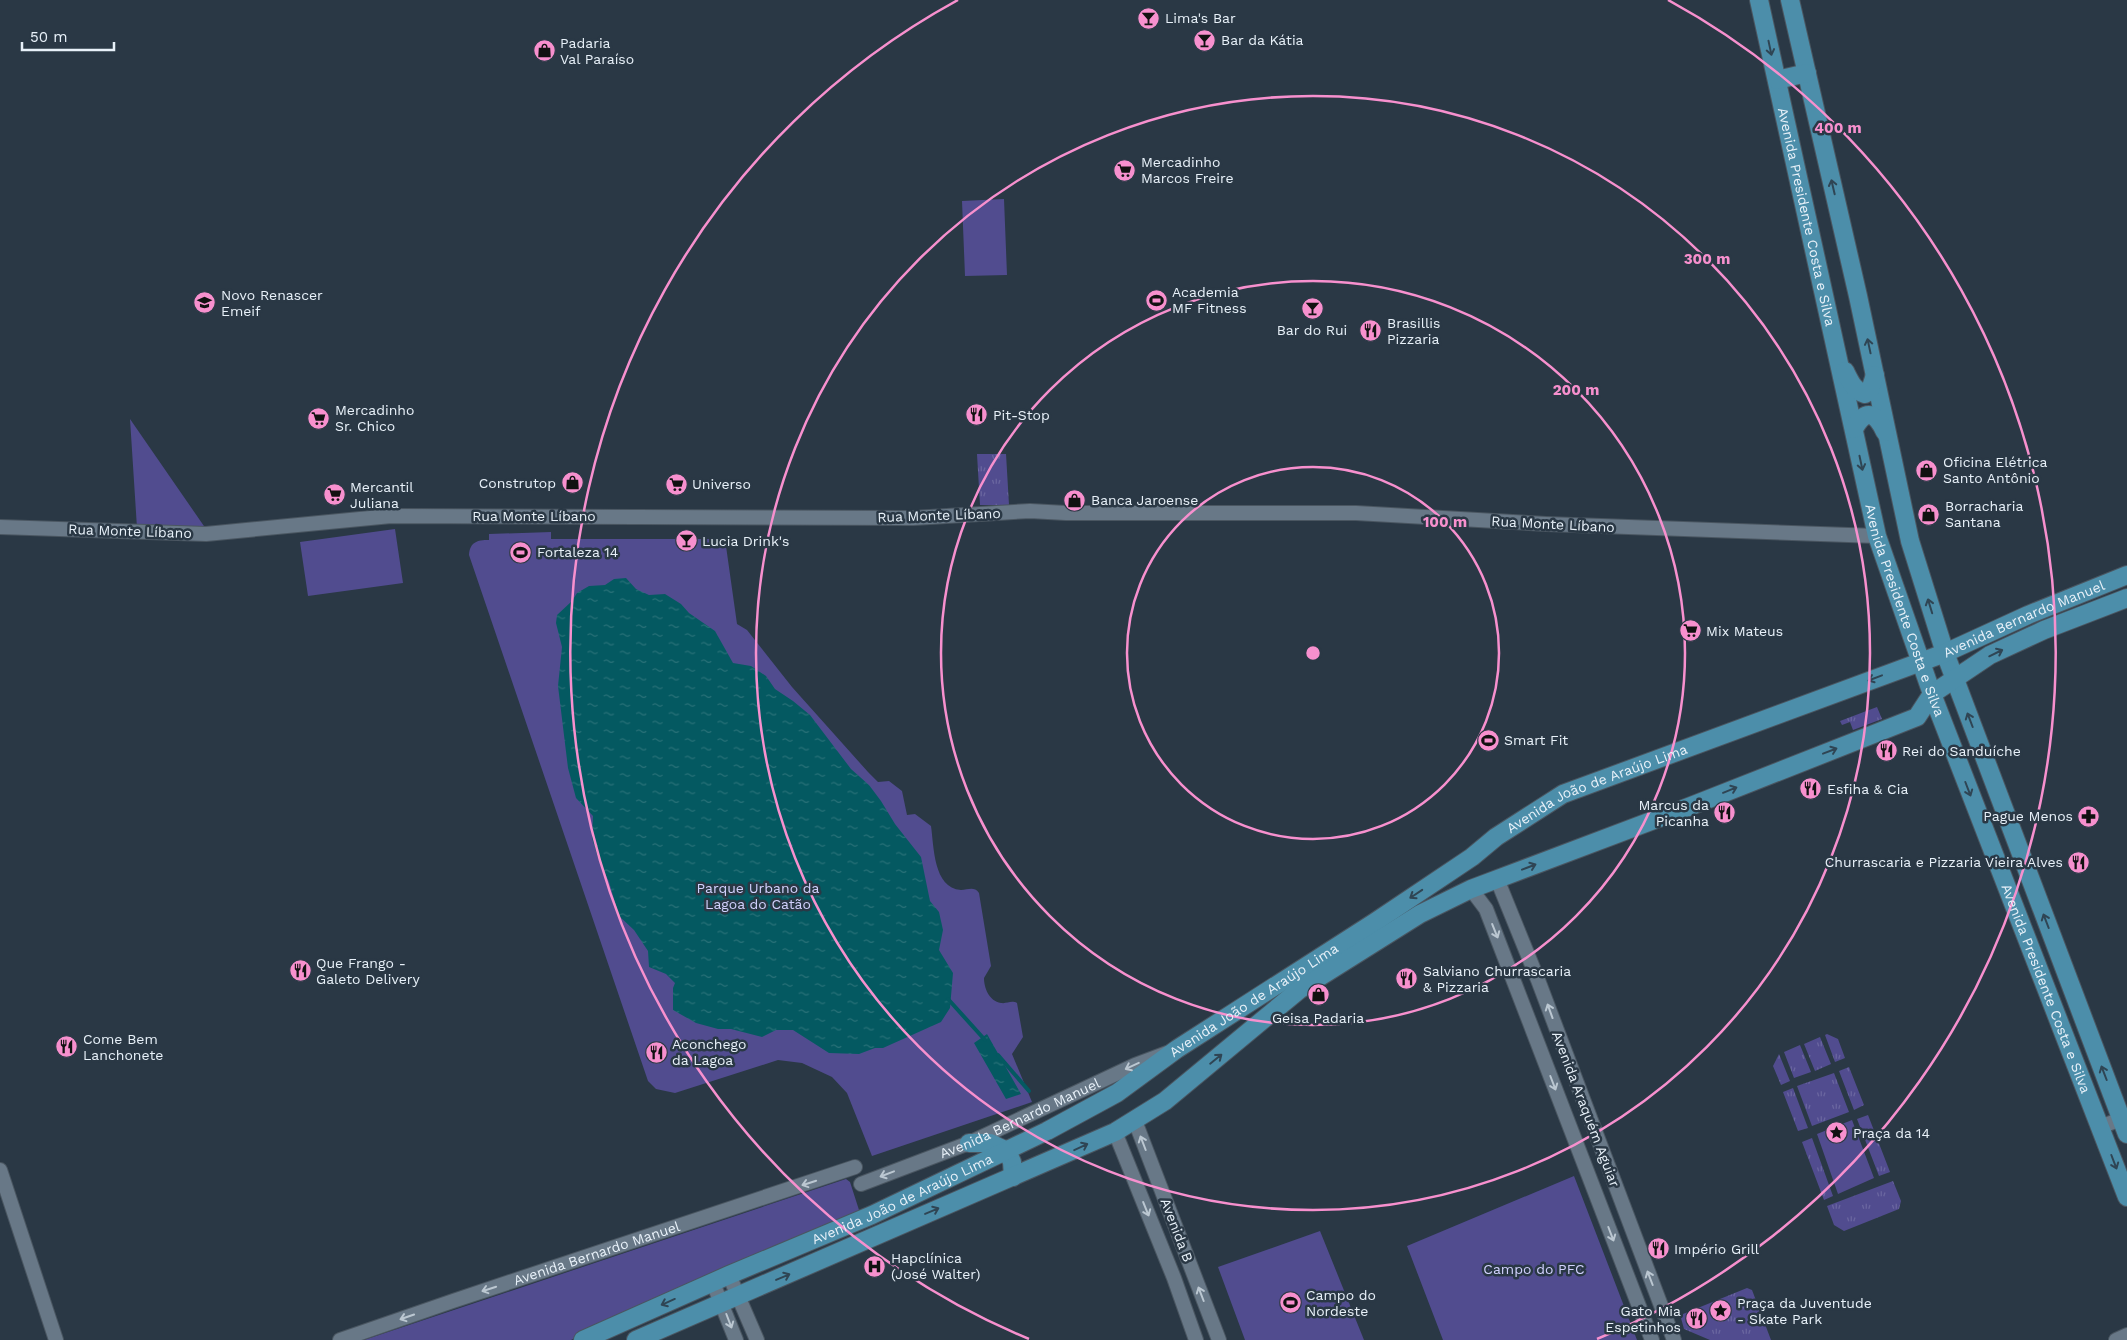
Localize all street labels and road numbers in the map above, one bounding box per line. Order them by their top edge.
street label: Avenida Presidente Costa e Silva [1775,106,1839,328]
street label: Avenida Presidente Costa e Silva [1862,503,1948,719]
street label: Rua Monte Líbano [877,505,1001,525]
street label: Rua Monte Líbano [472,508,596,524]
street label: Rua Monte Líbano [1491,513,1615,535]
street label: Rua Monte Líbano [68,521,192,541]
street label: Avenida Bernardo Manuel [1941,577,2107,661]
street label: Avenida João de Araújo Lima [1503,741,1690,836]
street label: Avenida Presidente Costa e Silva [1998,881,2094,1096]
street label: Avenida João de Araújo Lima [1166,940,1341,1060]
street label: Avenida Araquém Aguiar [1549,1029,1623,1189]
street label: Avenida Bernardo Manuel [938,1074,1103,1161]
street label: Avenida João de Araújo Lima [809,1150,995,1247]
street label: Avenida B [1158,1196,1196,1264]
street label: Avenida Bernardo Manuel [512,1218,683,1288]

